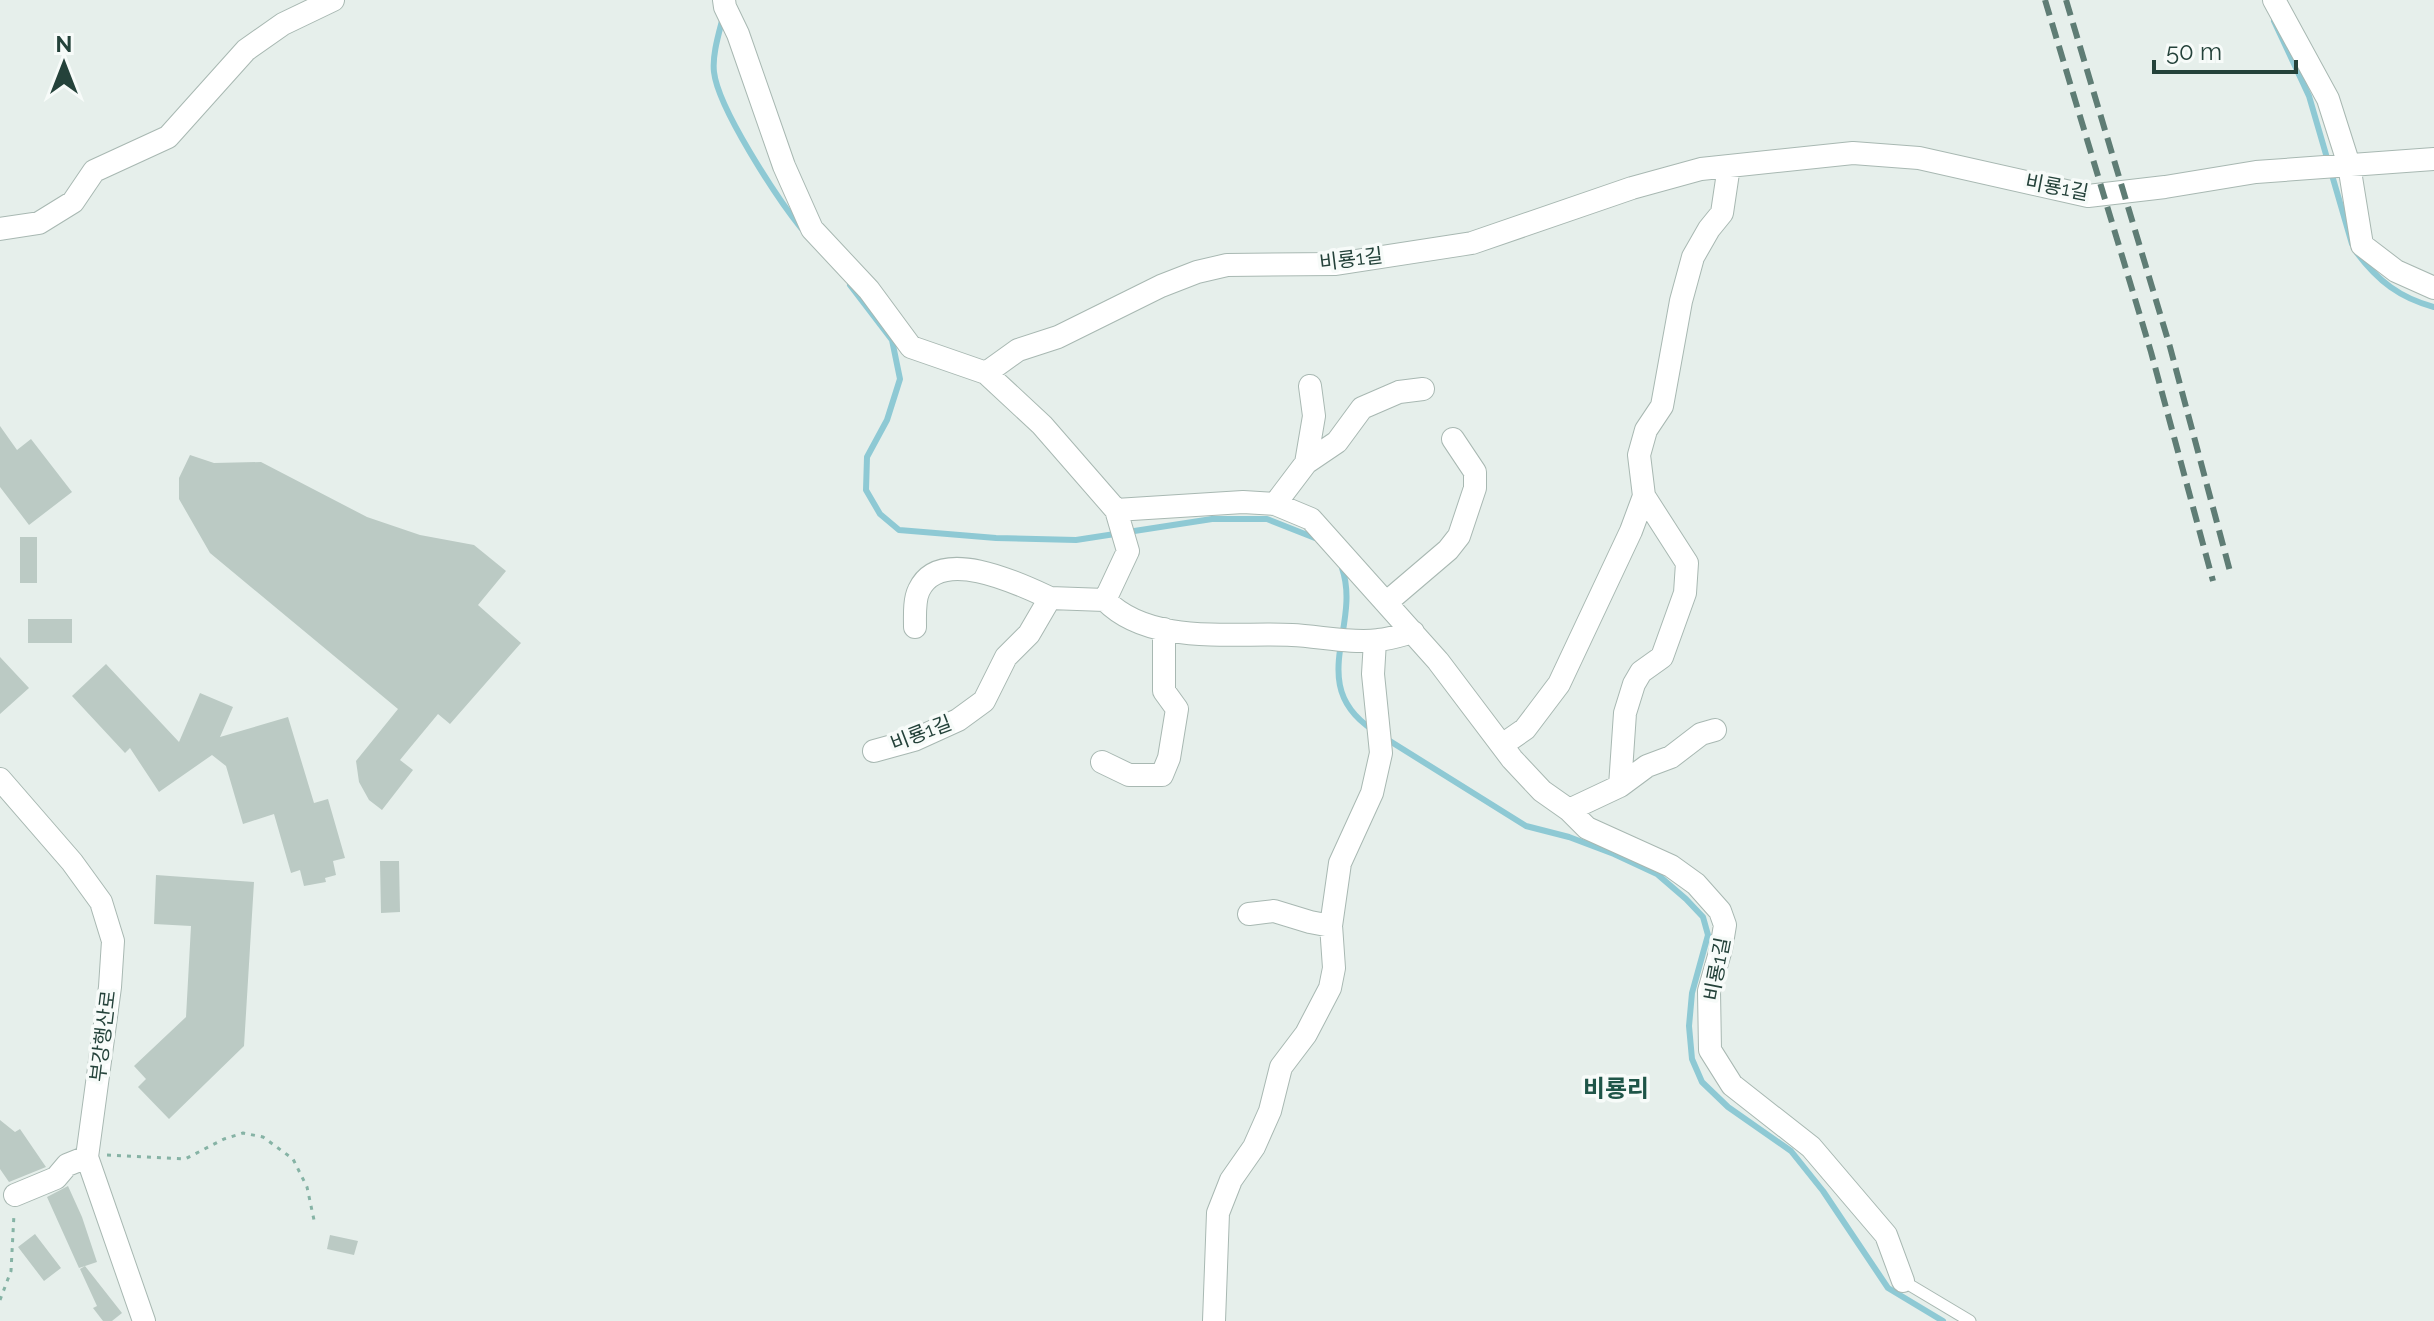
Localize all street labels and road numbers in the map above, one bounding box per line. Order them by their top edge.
street label: 비룡1길 [2023,169,2091,205]
street label: 비룡1길 [1318,243,1384,275]
street label: 비룡1길 [887,710,955,756]
street label: 비룡1길 [1699,935,1735,1003]
street label: 부강행산로 [85,989,121,1083]

